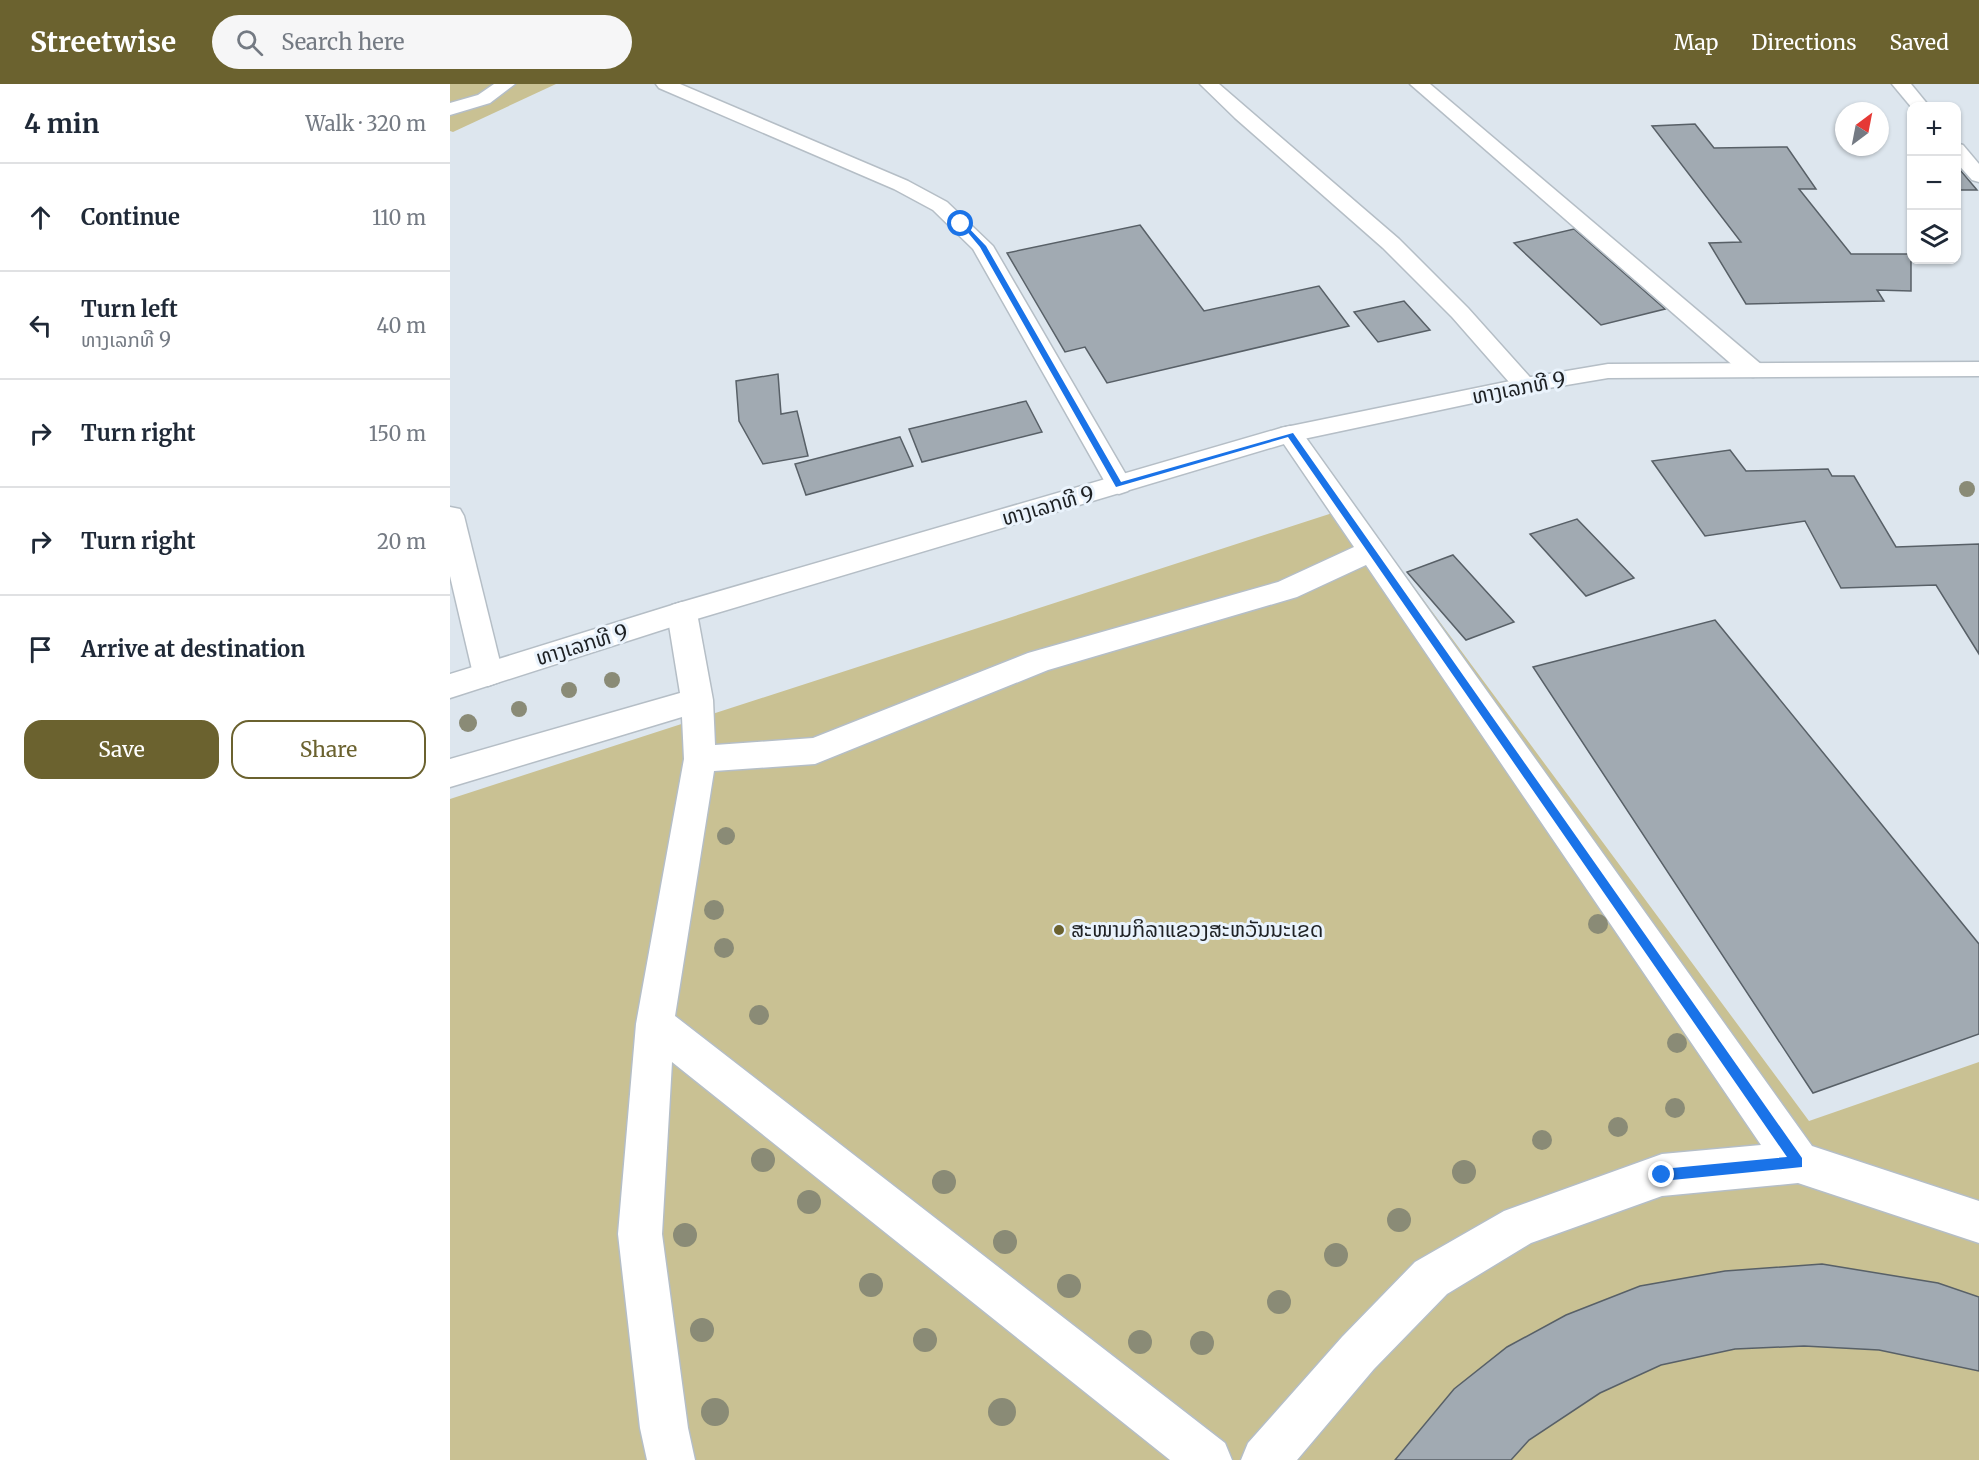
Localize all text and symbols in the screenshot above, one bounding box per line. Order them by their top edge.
search box [212,15,632,69]
text: Streetwise [30,24,176,60]
icon: search [233,26,266,59]
text: Search here [281,28,405,56]
text: Map [1674,29,1718,56]
text: Directions [1751,29,1856,56]
text: Saved [1889,29,1949,56]
north arrow [1835,102,1889,156]
map controls [1907,102,1961,264]
button: + [1907,102,1961,156]
text: 4 min [24,107,99,140]
text: Walk · 320 m [306,111,426,136]
button: − [1907,156,1961,210]
icon: ahead [24,201,57,234]
text: Continue [81,203,180,231]
text: 110 m [372,205,426,230]
route start [947,210,973,236]
button: layers [1907,210,1961,264]
text: Turn left [81,295,178,323]
icon: left [24,309,57,342]
text: 40 m [376,313,426,338]
text: ທາງເລກທີ 9 [81,327,171,352]
street label: ທາງເລກທີ 9 [1470,365,1568,410]
icon: right [24,417,57,450]
text: Turn right [81,419,195,447]
text: 150 m [369,421,426,446]
street label: ທາງເລກທີ 9 [999,479,1097,532]
icon: right [24,525,57,558]
text: Turn right [81,527,195,555]
text: 20 m [377,529,426,554]
street label: ທາງເລກທີ 9 [533,618,631,671]
icon: arrive [24,633,57,666]
text: Arrive at destination [81,635,305,663]
button: Save [24,720,219,779]
button: Share [231,720,426,779]
place label: ສະໜາມກິລາແຂວງສະຫວັນນະເຂດ [1071,916,1323,943]
marker: ສະໜາມກິລາແຂວງສະຫວັນນະເຂດ [1052,923,1066,937]
route end [1648,1161,1674,1187]

